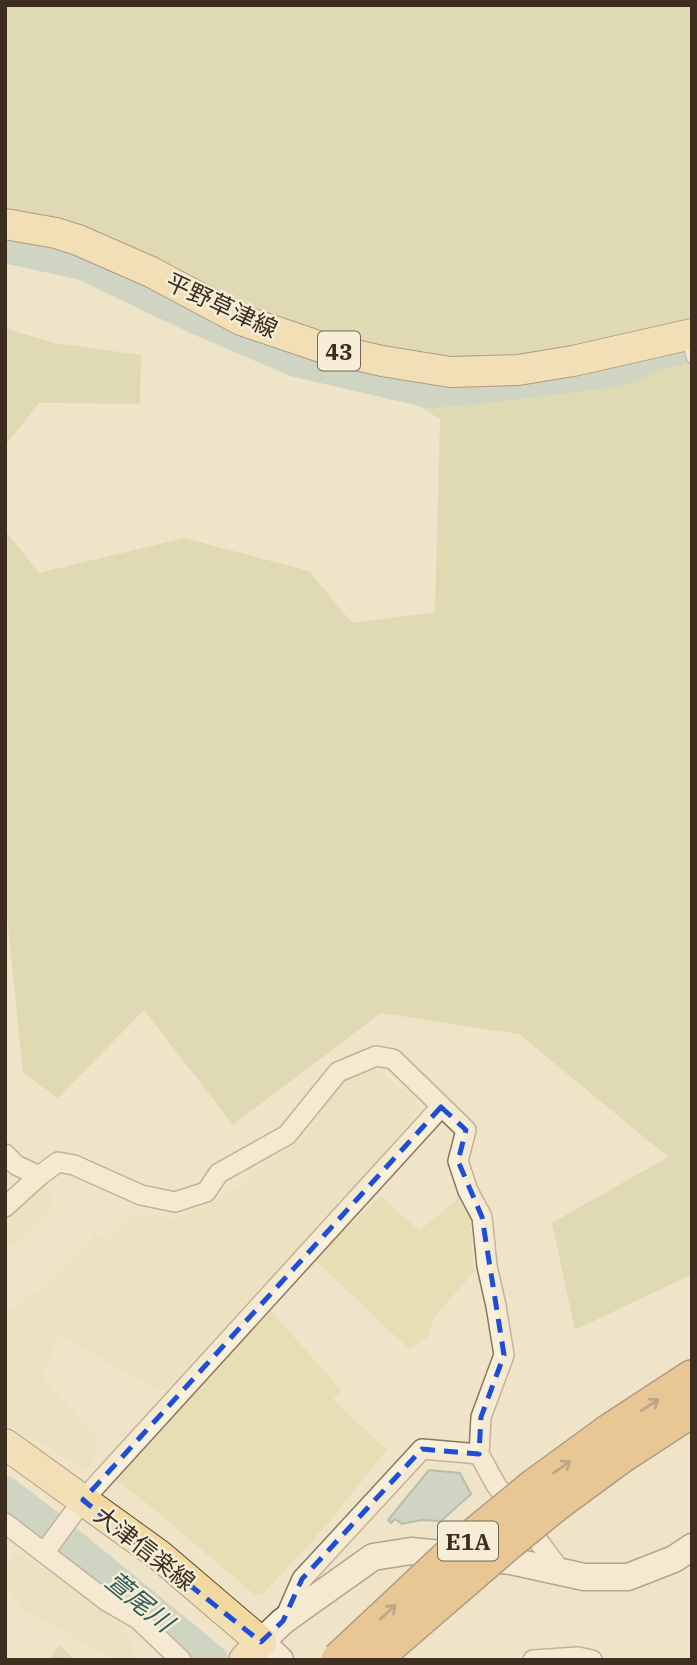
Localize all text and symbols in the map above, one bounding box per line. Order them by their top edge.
street label: 平野草津線 [161,265,283,345]
road number: 43 [318,332,360,370]
one-way arrow [640,1398,659,1413]
one-way arrow [552,1459,571,1474]
street label: 大津信楽線 [88,1498,202,1598]
road number: E1A [438,1522,498,1560]
water label: 萱尾川 [99,1563,183,1641]
one-way arrow [379,1604,396,1621]

